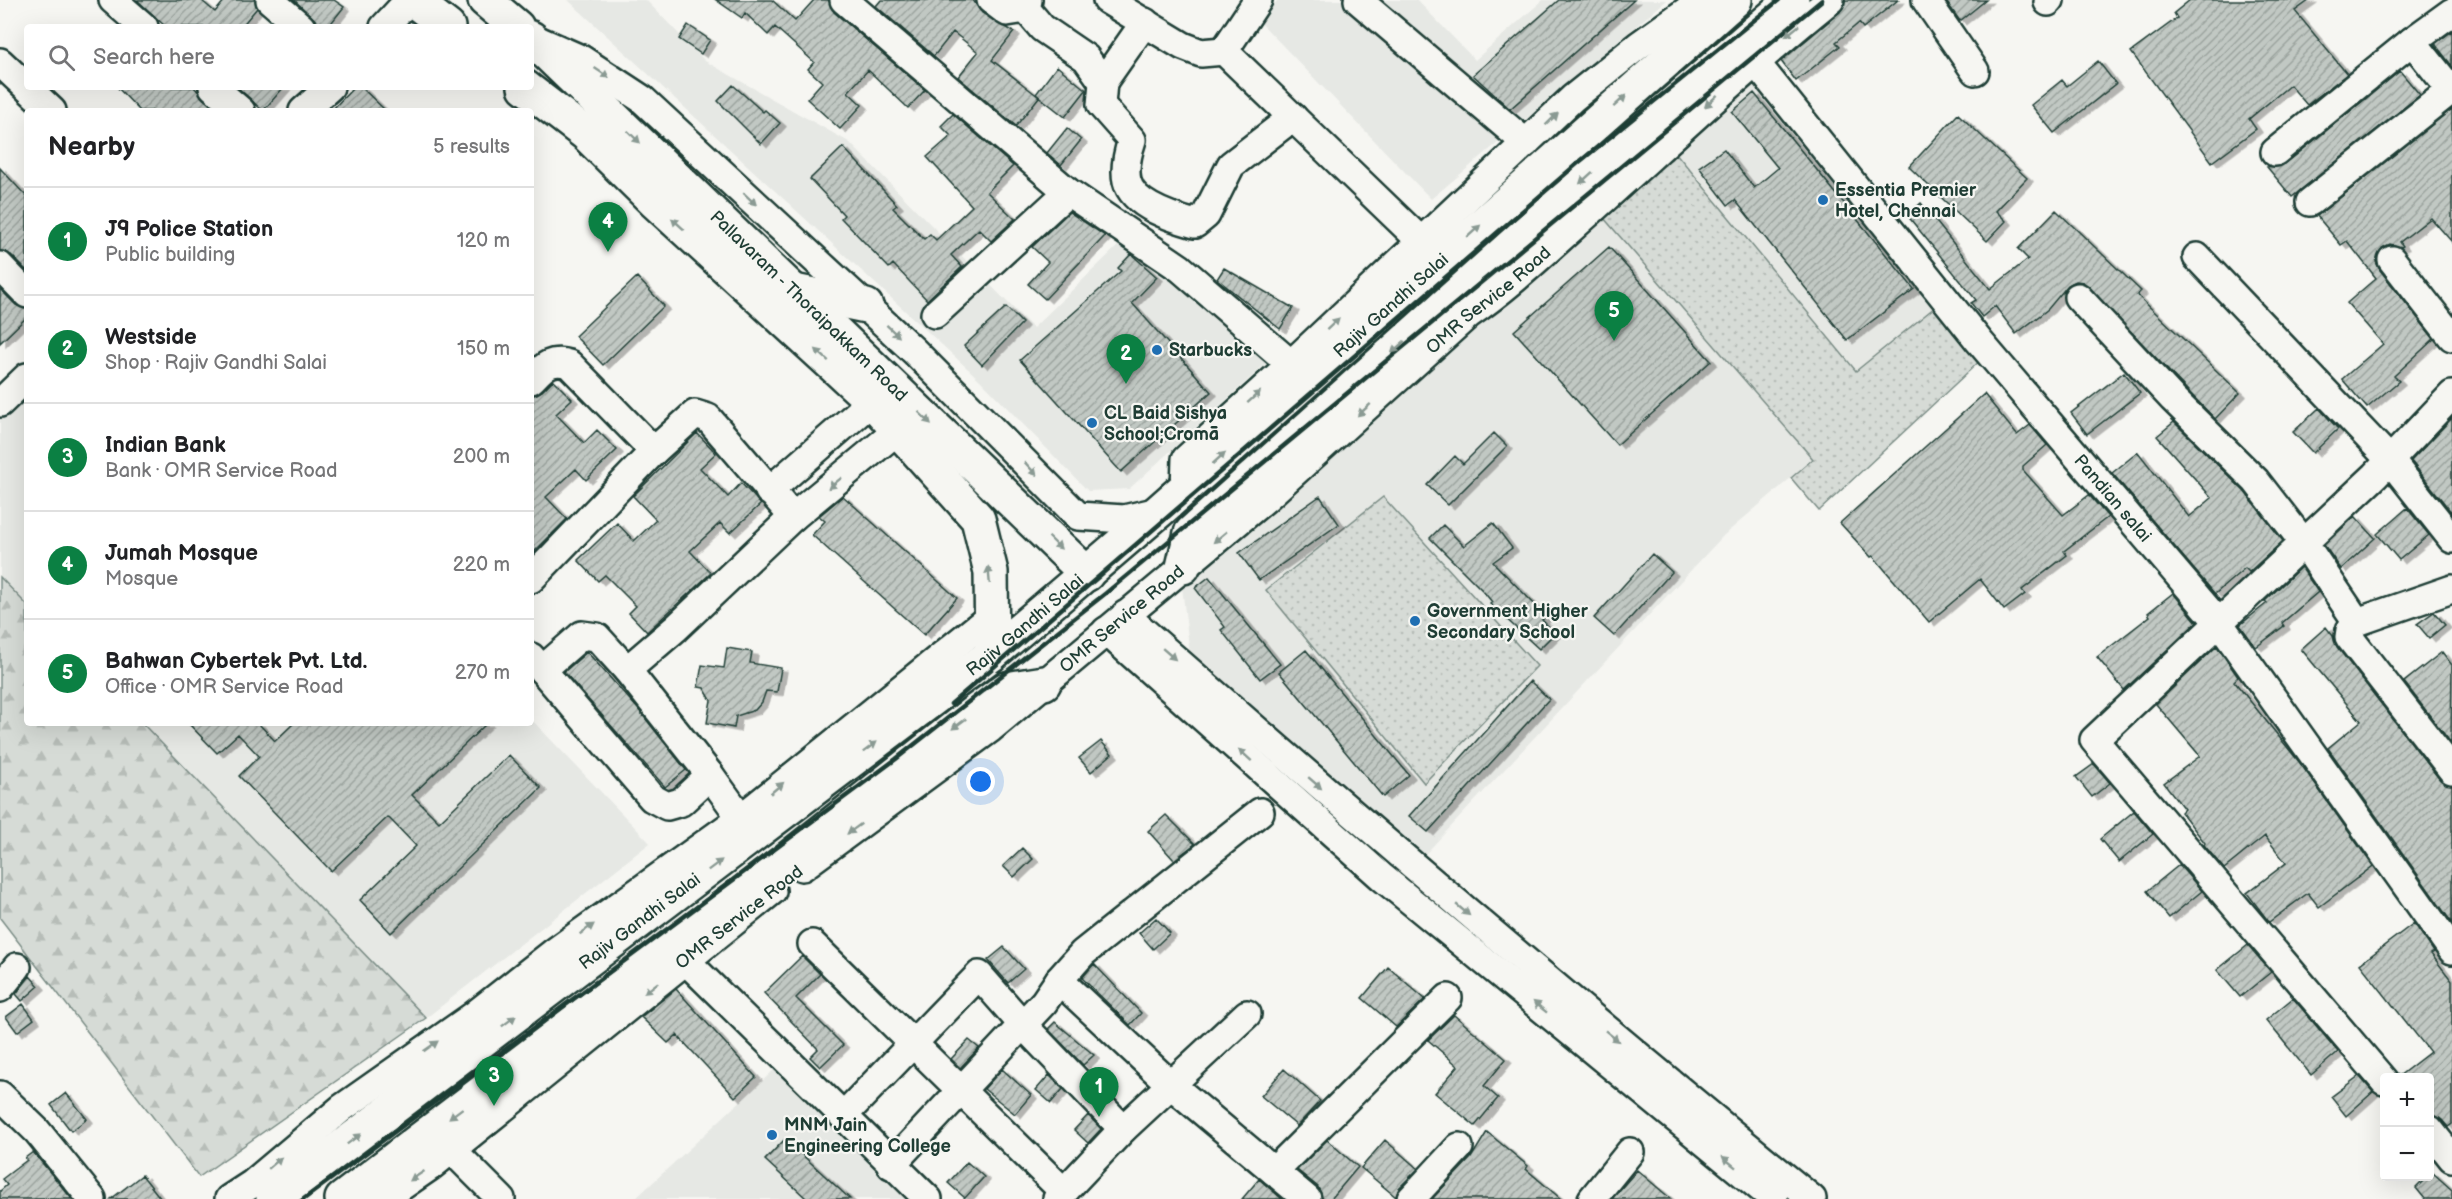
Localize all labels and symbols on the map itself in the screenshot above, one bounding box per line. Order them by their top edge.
one-way arrow [1784,24,1800,37]
one-way arrow [593,67,610,78]
one-way arrow [1703,94,1718,108]
one-way arrow [1612,95,1627,108]
one-way arrow [1544,112,1558,126]
one-way arrow [626,129,640,143]
one-way arrow [1578,171,1593,185]
place label: Essentia Premier Hotel, Chennai [1835,180,1977,222]
one-way arrow [742,192,757,206]
marker: Essentia Premier Hotel, Chennai [1816,193,1830,207]
pin: 4 [588,202,628,252]
street label: Pallavaram - Thoraipakkam Road [706,206,912,406]
one-way arrow [671,218,686,231]
one-way arrow [1466,225,1481,238]
street label: OMR Service Road [1422,242,1555,359]
street label: Rajiv Gandhi Salai [1329,249,1453,362]
pin: 5 [1594,292,1634,341]
one-way arrow [1326,318,1340,332]
one-way arrow [885,324,900,337]
pin: 2 [1106,334,1146,384]
place label: Starbucks [1169,340,1252,361]
one-way arrow [1391,340,1406,353]
marker: Starbucks [1150,343,1164,357]
one-way arrow [815,349,830,362]
one-way arrow [1246,391,1261,404]
place label: CL Baid Sishya School;Cromā [1104,403,1227,445]
one-way arrow [1356,403,1371,417]
one-way arrow [918,410,932,424]
marker: CL Baid Sishya School;Cromā [1085,416,1099,430]
street label: Pandian salai [2069,450,2156,546]
one-way arrow [1211,451,1226,465]
one-way arrow [1024,461,1038,476]
one-way arrow [828,476,843,489]
one-way arrow [1212,530,1227,542]
one-way arrow [1048,536,1063,550]
street label: OMR Service Road [1055,561,1189,677]
one-way arrow [985,565,994,584]
street label: Rajiv Gandhi Salai [962,570,1088,681]
place label: Government Higher Secondary School [1427,601,1589,643]
marker: Government Higher Secondary School [1408,614,1422,628]
one-way arrow [1161,647,1176,660]
one-way arrow [951,717,966,729]
one-way arrow [862,741,878,754]
one-way arrow [1238,749,1253,762]
your location [966,767,995,796]
one-way arrow [1307,776,1322,789]
one-way arrow [769,781,785,794]
one-way arrow [846,823,862,835]
one-way arrow [707,859,723,872]
street label: OMR Service Road [671,861,807,974]
street label: Rajiv Gandhi Salai [575,869,705,974]
one-way arrow [1455,903,1470,916]
one-way arrow [579,923,595,935]
one-way arrow [643,981,659,994]
one-way arrow [1532,1000,1548,1013]
one-way arrow [502,1016,517,1028]
one-way arrow [1604,1029,1620,1042]
one-way arrow [422,1040,438,1052]
pin: 3 [474,1056,514,1106]
pin: 1 [1080,1068,1118,1117]
one-way arrow [448,1107,464,1119]
place label: MNM Jain Engineering College [784,1115,951,1157]
marker: MNM Jain Engineering College [765,1128,779,1142]
one-way arrow [346,1133,361,1145]
one-way arrow [1722,1156,1737,1169]
one-way arrow [267,1157,282,1170]
one-way arrow [409,1170,425,1181]

